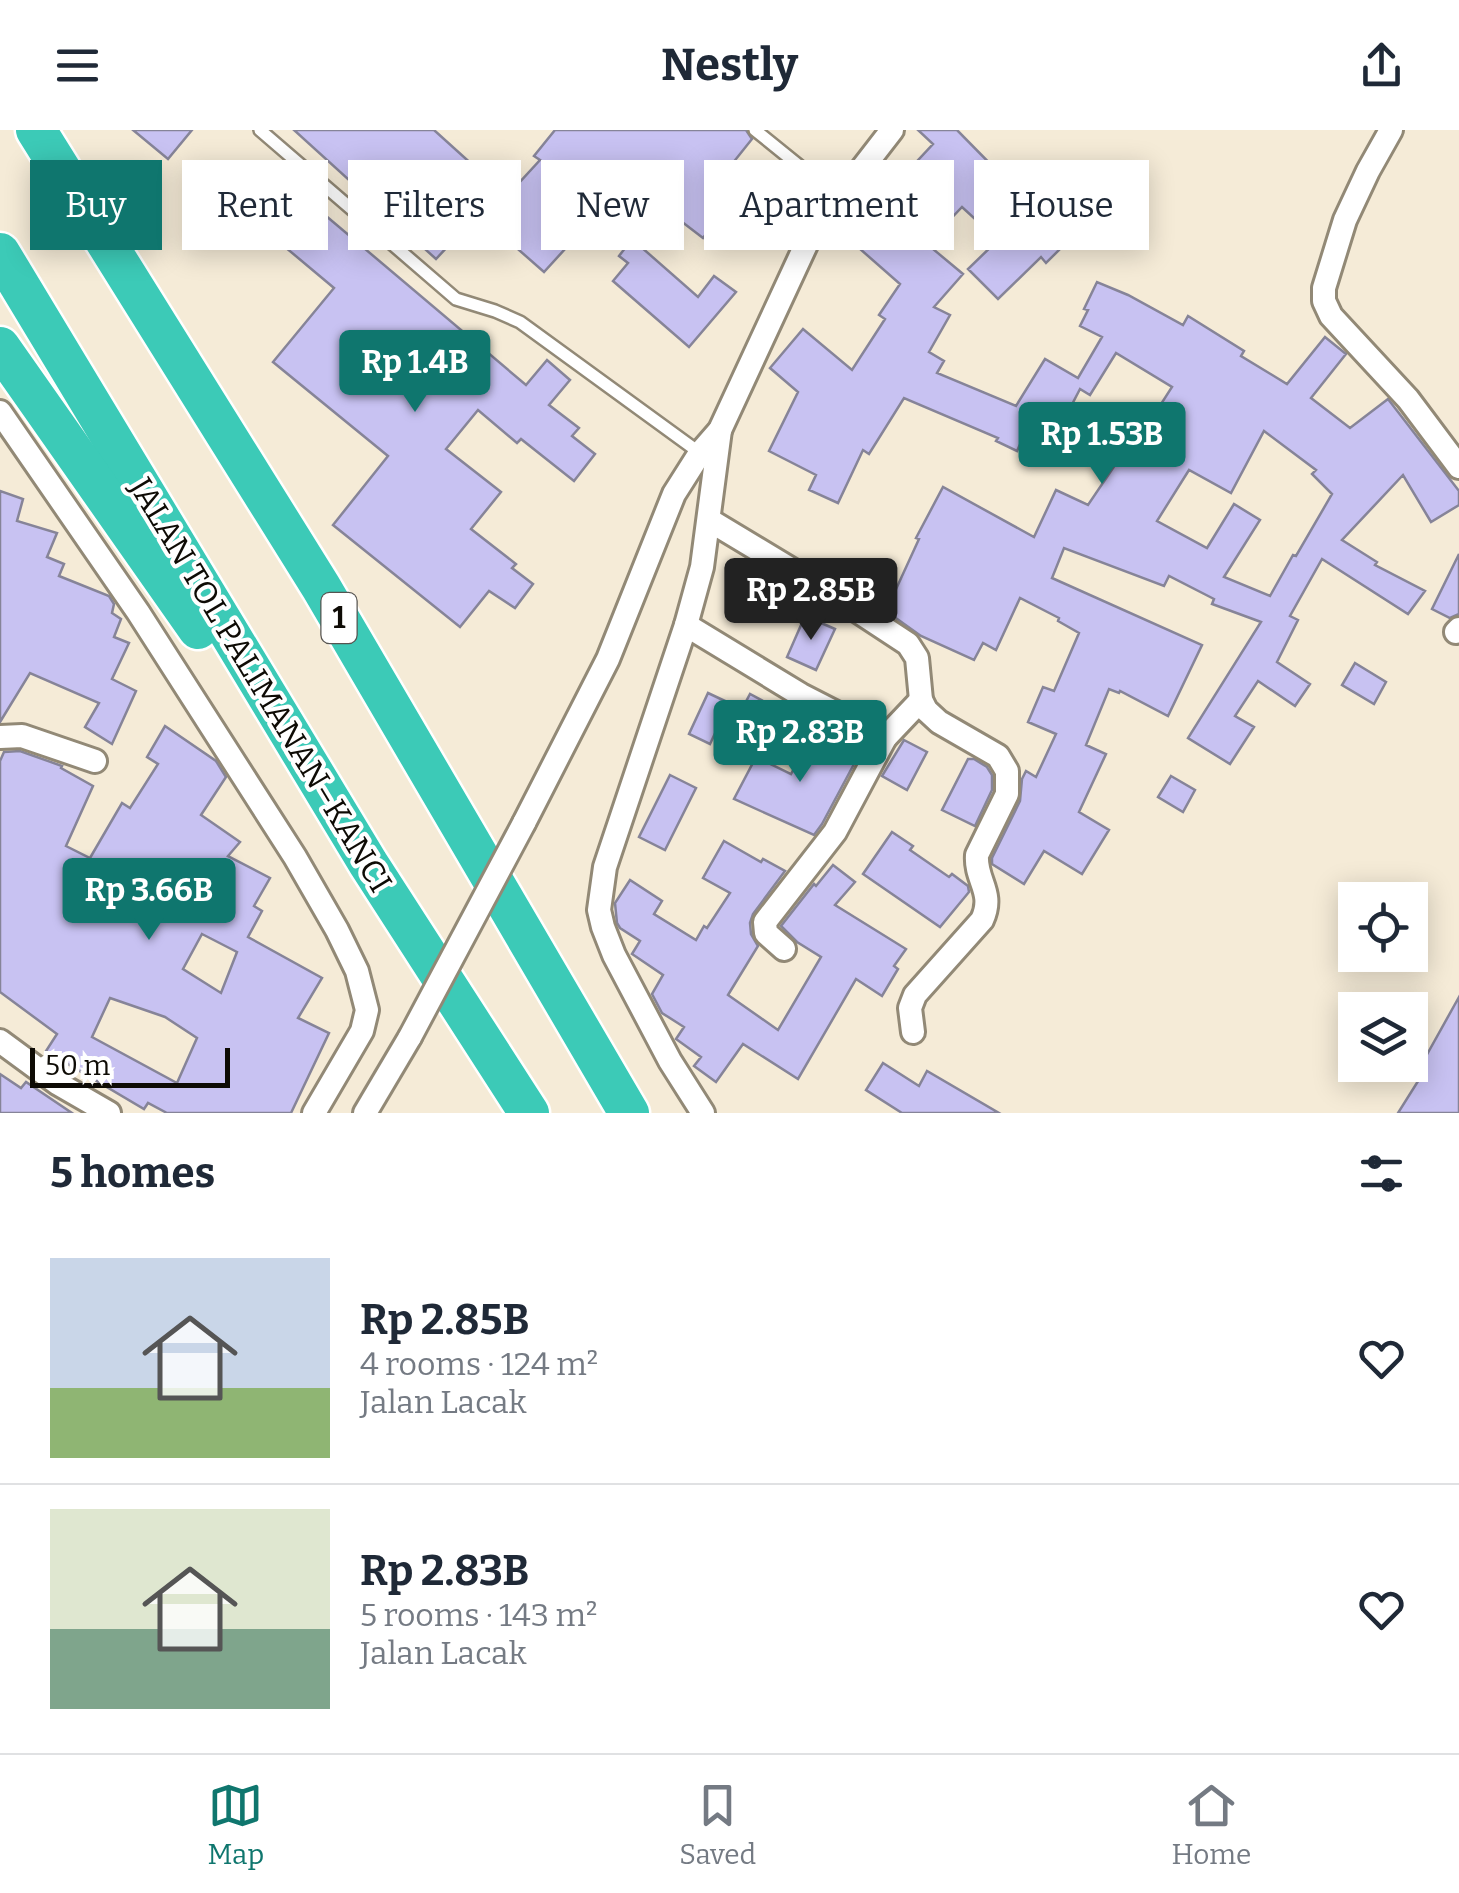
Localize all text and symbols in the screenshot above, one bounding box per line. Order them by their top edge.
icon: menu [50,38,105,93]
text: Nestly [661,38,798,92]
icon: share [1354,38,1409,93]
chip: Buy [30,160,162,250]
chip: Rent [182,160,328,250]
chip: Filters [348,160,521,250]
chip: New [541,160,684,250]
chip: Apartment [704,160,954,250]
chip: House [974,160,1149,250]
pin: Rp 1.4B [323,330,507,415]
text: Rp 1.4B [361,343,469,381]
pin: Rp 1.53B [999,402,1205,487]
text: Rp 1.53B [1041,415,1163,453]
street label: JALAN TOL PALIMANAN–KANCI [121,470,400,899]
pin: Rp 2.85B [708,558,914,643]
text: Rp 2.85B [746,571,876,609]
road number: 1 [322,593,356,643]
pin: Rp 2.83B [697,700,903,785]
text: Rp 2.83B [736,713,865,751]
pin: Rp 3.66B [46,858,252,943]
text: Rp 3.66B [85,871,213,909]
map controls [1338,882,1428,1082]
button: locate [1338,882,1428,972]
button: layers [1338,992,1428,1082]
scale bar [30,1043,230,1088]
text: 50 m [45,1049,110,1082]
icon: filters [1354,1146,1409,1201]
text: 5 homes [50,1148,215,1198]
text: Rp 2.85B [360,1295,530,1345]
icon: home [130,1298,250,1418]
icon: heart [1354,1331,1409,1386]
text: 4 rooms · 124 m² [360,1345,598,1383]
text: Jalan Lacak [360,1383,527,1421]
text: Rp 2.83B [360,1546,529,1596]
icon: home [130,1549,250,1669]
icon: heart [1354,1582,1409,1637]
text: 5 rooms · 143 m² [360,1596,597,1634]
text: Jalan Lacak [360,1634,527,1672]
tab: Map [208,1778,264,1871]
tab: Saved [679,1778,756,1871]
tab: Home [1171,1778,1251,1871]

